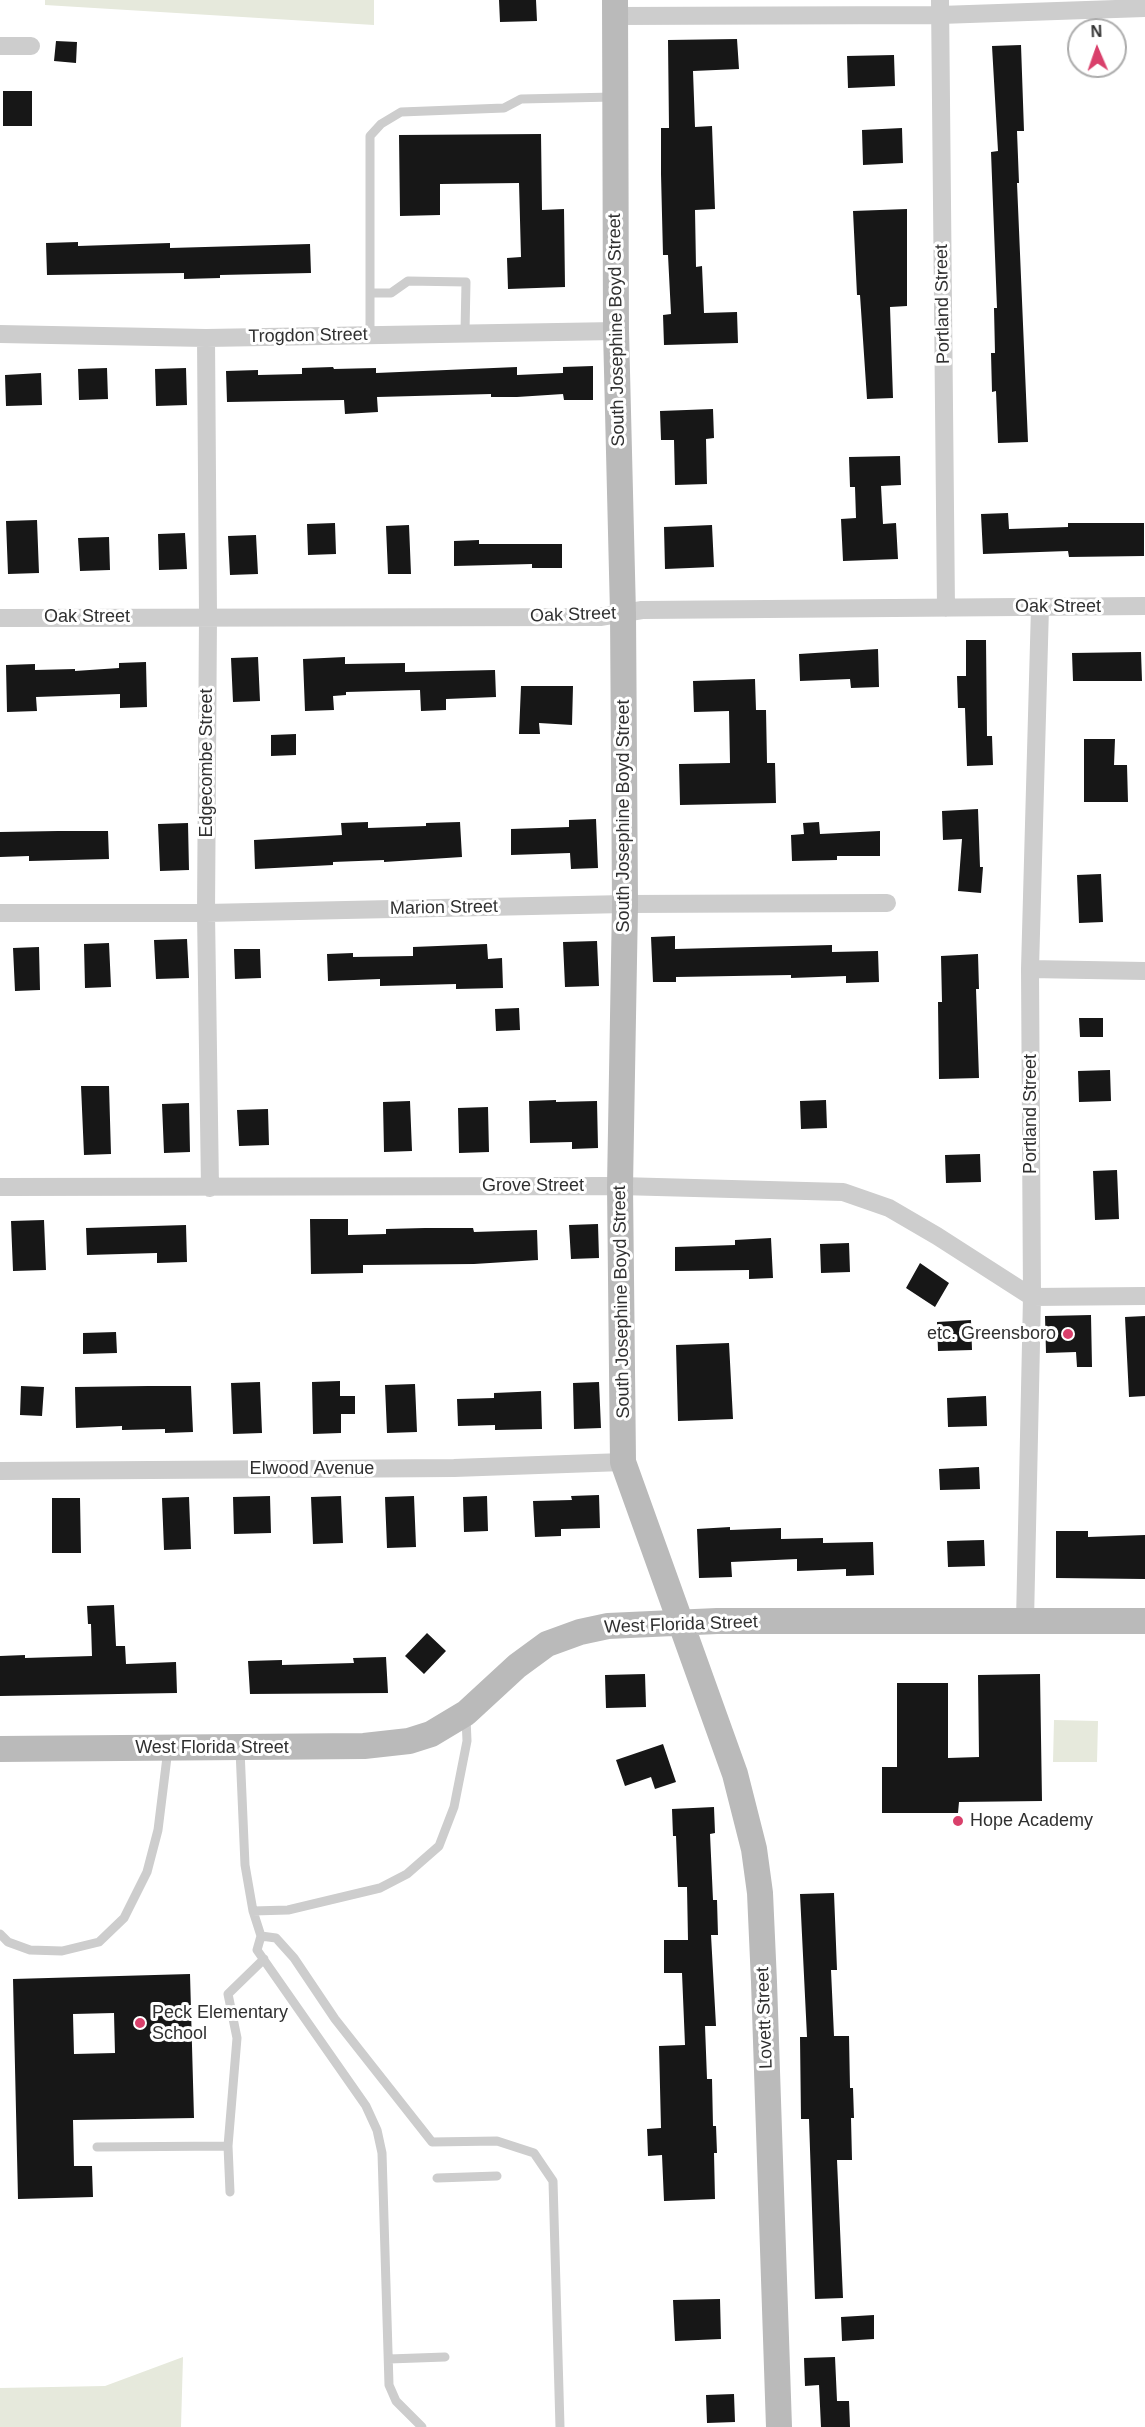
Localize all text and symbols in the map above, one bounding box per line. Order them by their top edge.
north arrow [1067,18,1127,78]
text: N [1090,23,1102,40]
street label: South Josephine Boyd Street [604,213,630,447]
street label: Portland Street [931,244,955,364]
street label: Trogdon Street [248,324,368,348]
street label: Oak Street [1015,596,1101,618]
street label: Oak Street [530,603,616,627]
street label: Oak Street [44,606,130,628]
street label: Edgecombe Street [196,688,218,838]
street label: South Josephine Boyd Street [613,699,635,933]
street label: Marion Street [390,896,498,920]
street label: Portland Street [1020,1054,1042,1174]
street label: Grove Street [482,1175,584,1197]
street label: South Josephine Boyd Street [609,1185,635,1419]
place label: etc. Greensboro [927,1323,1056,1345]
marker: etc. Greensboro [1061,1327,1075,1341]
street label: Elwood Avenue [250,1458,374,1480]
street label: West Florida Street [604,1612,758,1638]
street label: West Florida Street [135,1737,289,1759]
place label: Hope Academy [970,1810,1093,1832]
marker: Hope Academy [951,1814,965,1828]
street label: Lovett Street [752,1967,778,2069]
place label: Peck Elementary School [152,2002,288,2044]
marker: Peck Elementary School [133,2016,147,2030]

